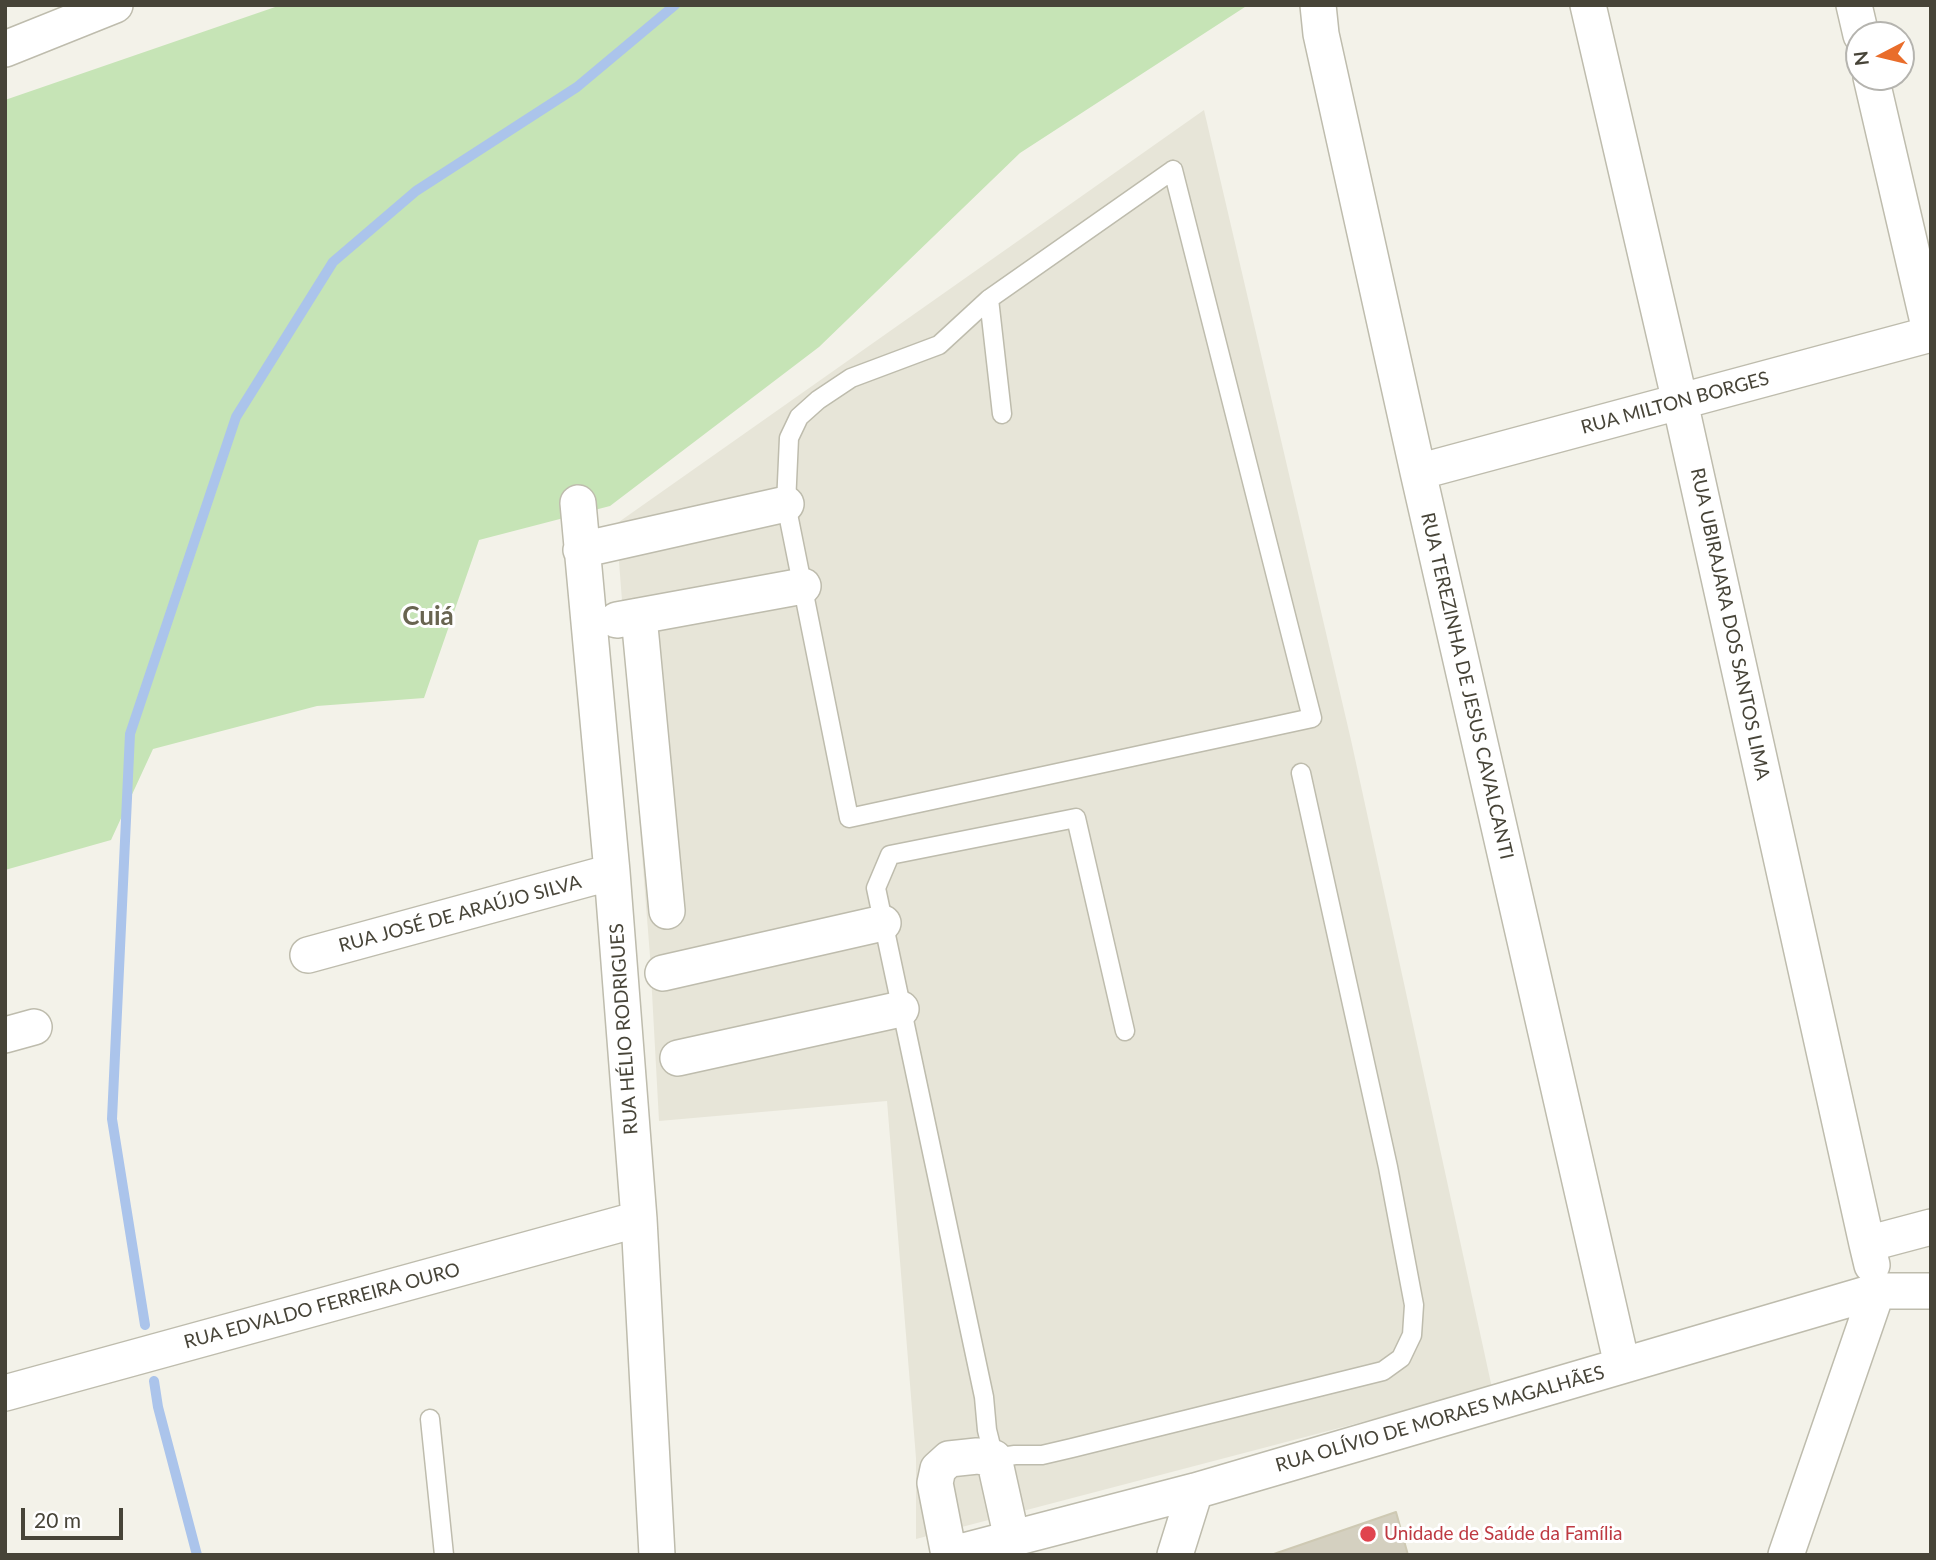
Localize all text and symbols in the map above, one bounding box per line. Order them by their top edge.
north arrow [1845,21,1915,91]
text: N [1848,50,1873,67]
street label: RUA MILTON BORGES [1578,367,1772,439]
street label: RUA UBIRAJARA DOS SANTOS LIMA [1686,466,1774,782]
street label: RUA TEREZINHA DE JESUS CAVALCANTI [1416,510,1518,862]
district label: Cuiá [402,601,454,633]
street label: RUA JOSÉ DE ARAÚJO SILVA [336,871,584,957]
street label: RUA HÉLIO RODRIGUES [605,923,643,1135]
street label: RUA EDVALDO FERREIRA OURO [181,1258,463,1354]
street label: RUA OLÍVIO DE MORAES MAGALHÃES [1273,1361,1607,1477]
scale bar [24,1494,126,1538]
text: 20 m [34,1507,81,1532]
place label: Unidade de Saúde da Família [1384,1523,1623,1545]
marker: Unidade de Saúde da Família [1358,1524,1378,1544]

